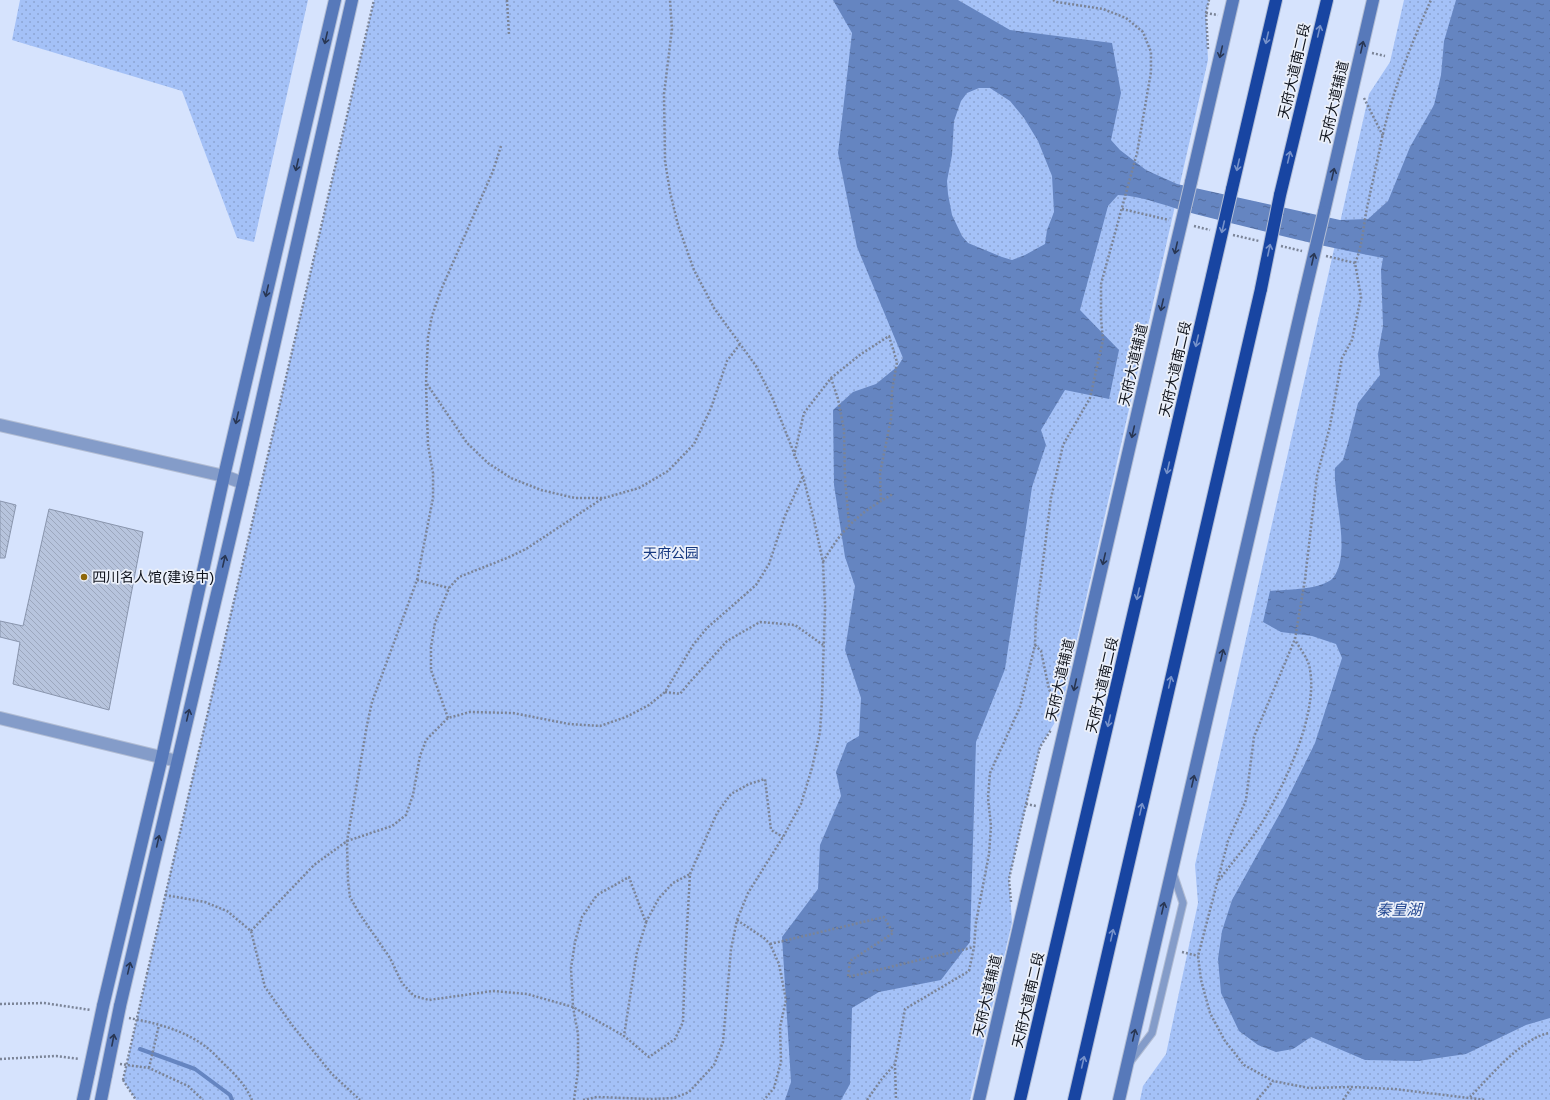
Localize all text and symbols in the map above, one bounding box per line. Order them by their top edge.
street label: 天府大道南二段 [1274,21,1313,121]
one-way arrow [1316,25,1324,38]
one-way arrow [321,31,329,44]
one-way arrow [1262,31,1270,44]
one-way arrow [1359,41,1367,54]
one-way arrow [1217,45,1224,58]
street label: 天府大道辅道 [1316,59,1351,145]
one-way arrow [1286,151,1294,164]
one-way arrow [293,158,301,171]
one-way arrow [1233,158,1241,171]
one-way arrow [1329,168,1337,181]
one-way arrow [1219,221,1227,234]
one-way arrow [1171,241,1179,254]
one-way arrow [1265,244,1273,257]
one-way arrow [1310,253,1318,266]
one-way arrow [263,285,271,298]
one-way arrow [1158,298,1166,311]
street label: 天府大道南二段 [1155,319,1194,419]
street label: 天府大道辅道 [1115,322,1150,408]
one-way arrow [1193,334,1201,347]
one-way arrow [233,411,241,424]
one-way arrow [1129,425,1137,438]
one-way arrow [1163,461,1171,474]
park label: 天府公园 [643,544,699,561]
one-way arrow [1099,552,1107,565]
one-way arrow [221,555,229,568]
place label: 四川名人馆(建设中) [92,568,215,585]
marker: 四川名人馆(建设中) [79,572,89,582]
one-way arrow [1134,587,1141,600]
street label: 天府大道南二段 [1082,635,1121,735]
street label: 天府大道辅道 [1042,637,1077,723]
one-way arrow [1218,649,1226,662]
one-way arrow [1167,676,1175,689]
one-way arrow [1070,678,1078,691]
one-way arrow [185,709,193,722]
one-way arrow [1104,714,1112,727]
one-way arrow [1189,775,1197,788]
one-way arrow [1138,802,1146,815]
one-way arrow [155,835,163,848]
water label: 秦皇湖 [1376,900,1423,918]
one-way arrow [1160,902,1168,915]
one-way arrow [1108,929,1116,942]
street label: 天府大道南二段 [1008,950,1047,1050]
street label: 天府大道辅道 [969,953,1004,1039]
one-way arrow [125,962,133,975]
one-way arrow [1131,1029,1139,1042]
one-way arrow [109,1034,117,1047]
one-way arrow [1079,1056,1087,1069]

